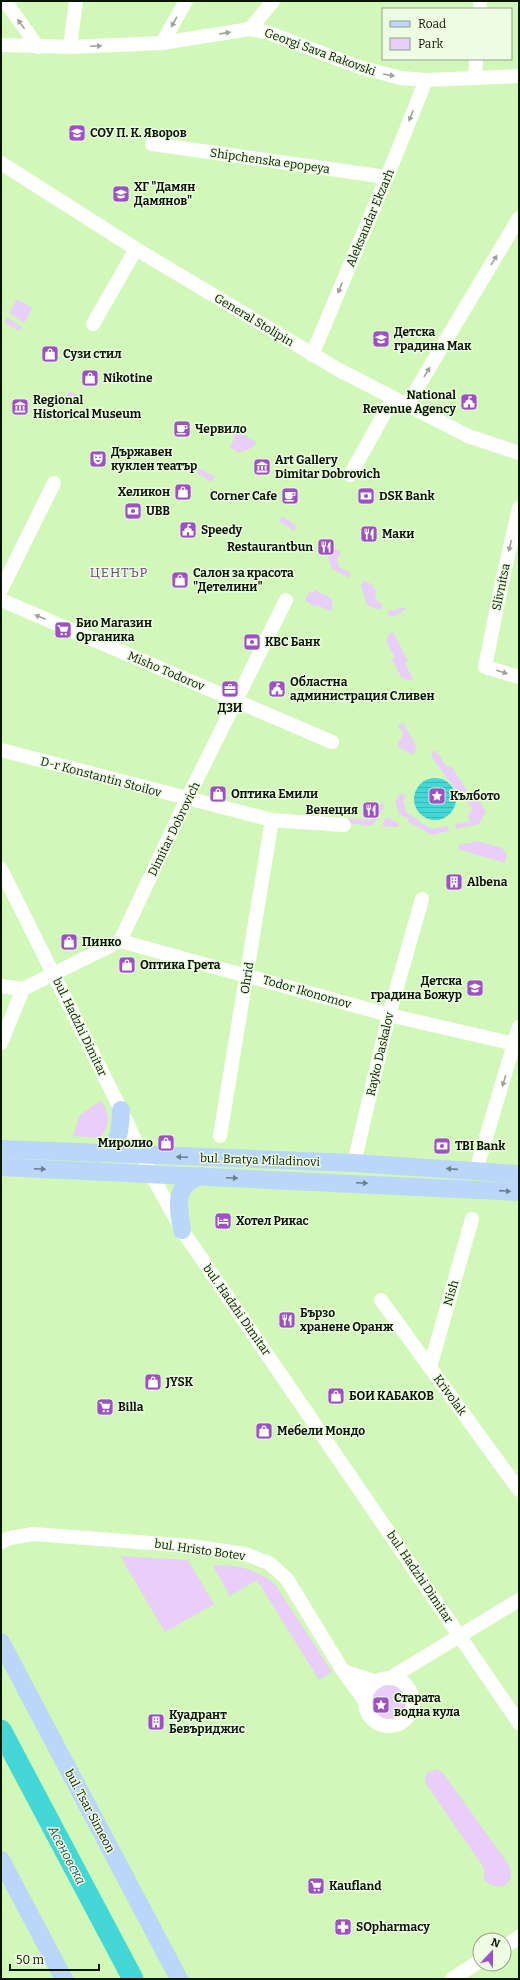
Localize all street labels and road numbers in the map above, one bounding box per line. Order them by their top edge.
street label: Georgi Sava Rakovski [262,25,378,79]
street label: Shipchenska epopeya [209,146,331,176]
street label: Aleksandar Ekzarh [343,167,397,269]
street label: General Stolipin [212,291,297,349]
street label: Slivnitsa [489,562,513,612]
street label: Misho Todorov [125,649,207,694]
street label: D-r Konstantin Stoilov [39,754,164,800]
street label: Dimitar Dobrovich [145,779,203,878]
street label: Ohrid [238,961,256,995]
street label: Todor Ikonomov [261,973,354,1012]
street label: bul. Hadzhi Dimitar [50,975,110,1079]
street label: Rayko Daskalov [364,1010,397,1097]
street label: bul. Bratya Miladinovi [200,1151,321,1169]
street label: bul. Hadzhi Dimitar [200,1262,274,1359]
street label: Nish [441,1278,461,1308]
street label: Krivolak [431,1372,469,1418]
street label: bul. Hadzhi Dimitar [384,1528,456,1626]
street label: bul. Hristo Botev [154,1537,247,1563]
street label: bul. Tsar Simeon [62,1767,118,1855]

